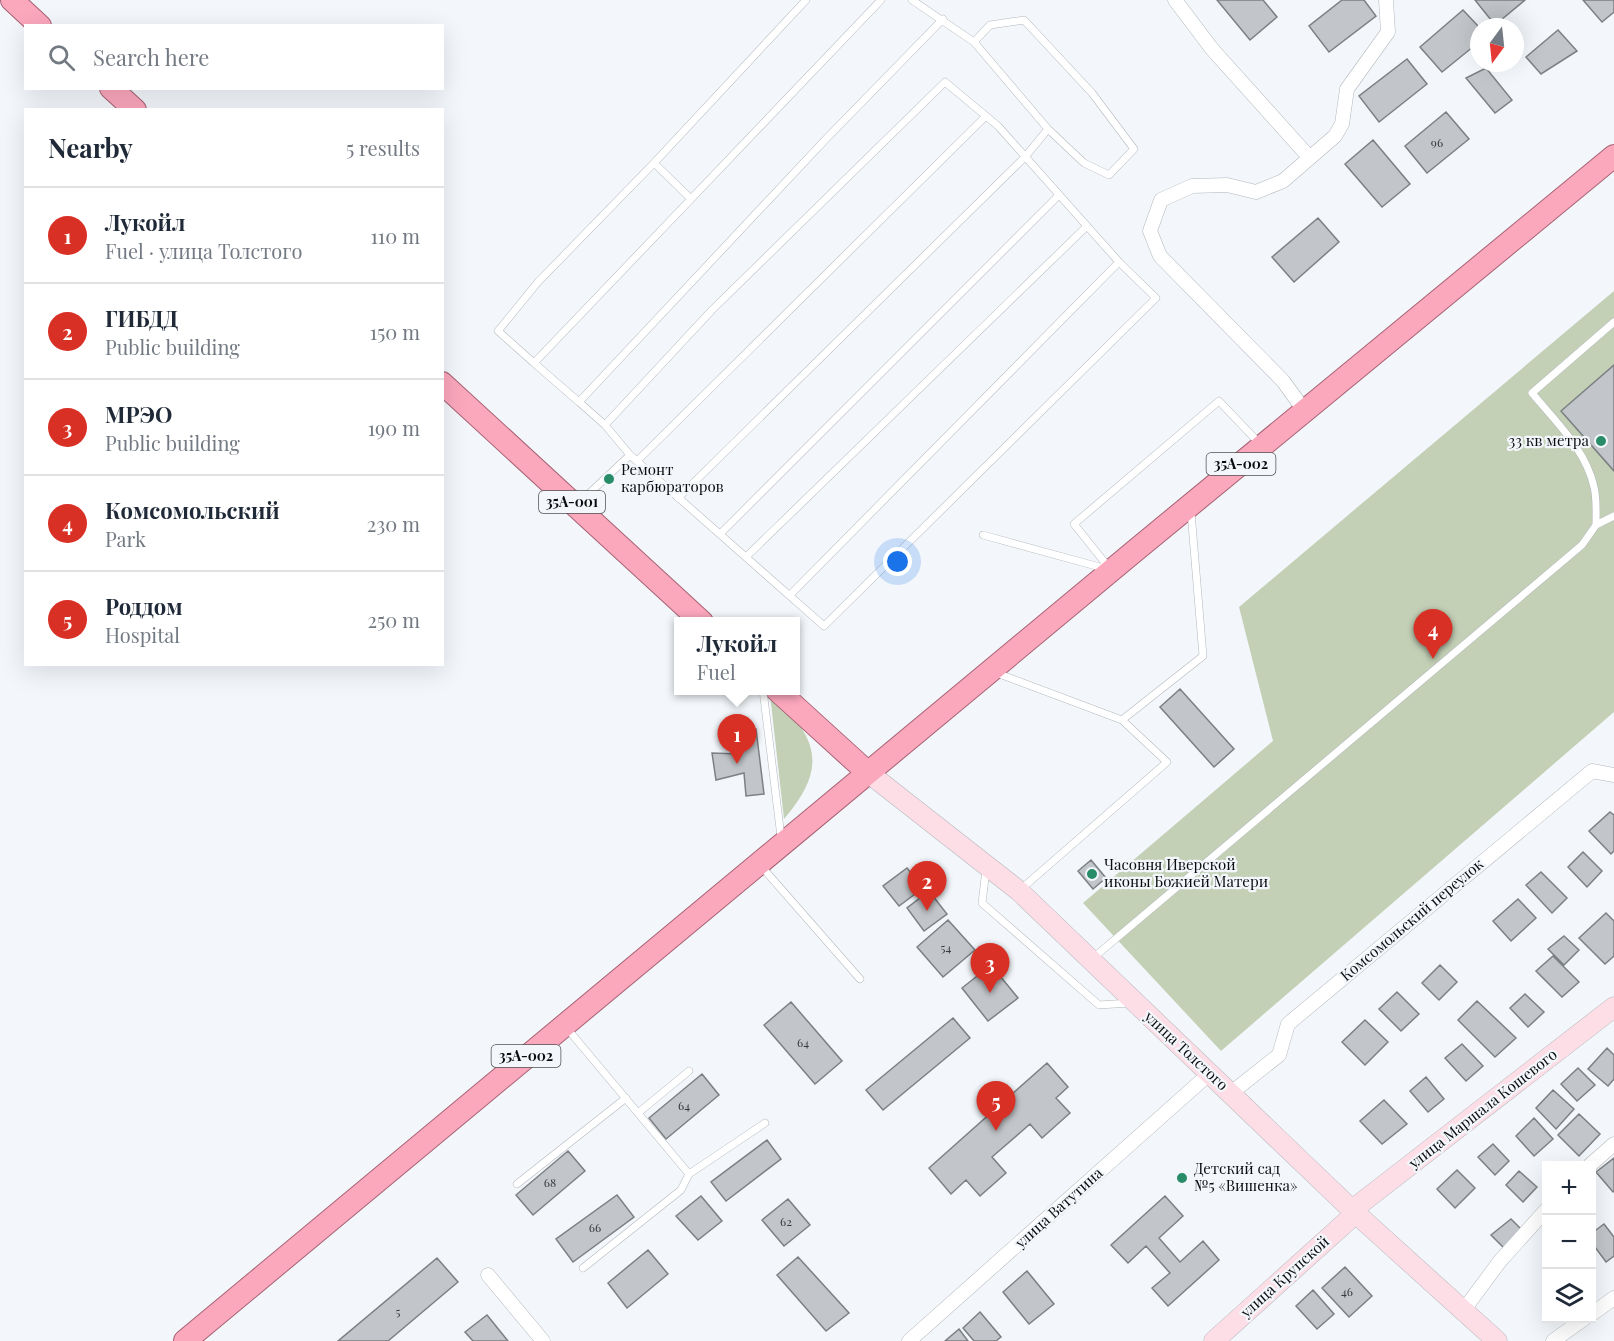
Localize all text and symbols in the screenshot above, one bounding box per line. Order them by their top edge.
north arrow [1470,18,1524,72]
search box [24,24,444,90]
icon: search [45,41,78,74]
text: Search here [93,42,209,72]
text: Nearby [48,130,133,165]
text: 5 results [346,134,420,161]
house number: 96 [1431,134,1443,150]
text: Лукойл [105,207,185,237]
text: 1 [64,222,71,249]
text: 110 m [370,222,420,249]
text: Fuel · улица Толстого [105,237,302,264]
text: ГИБДД [105,303,178,333]
text: 2 [62,318,73,345]
text: 150 m [370,318,420,345]
text: Public building [105,333,240,360]
text: МРЭО [105,399,172,429]
text: 3 [63,414,72,441]
text: 190 m [368,414,420,441]
text: Public building [105,429,240,456]
place label: 33 кв метра [1508,430,1590,450]
marker: 33 кв метра [1594,434,1608,448]
road number: 35А-002 [1206,453,1276,475]
place label: Ремонт карбюраторов [621,459,724,496]
marker: Ремонт карбюраторов [602,472,616,486]
road number: 35А-001 [539,491,605,513]
text: Комсомольский [105,495,280,525]
text: 4 [62,510,73,537]
text: 230 m [367,510,420,537]
text: Park [105,525,146,552]
your location [883,547,912,576]
text: Роддом [105,591,183,621]
text: 5 [63,606,72,633]
text: 250 m [367,606,420,633]
pin: 4 [1414,610,1452,659]
popup [674,617,800,695]
text: Hospital [105,621,180,648]
text: Лукойл [697,628,777,658]
text: Fuel [697,658,736,685]
pin: 1 [718,714,756,764]
street label: Комсомольский переулок [1336,853,1487,985]
place label: Часовня Иверской иконы Божией Матери [1104,854,1268,891]
pin: 2 [908,862,946,911]
marker: Часовня Иверской иконы Божией Матери [1085,867,1099,881]
house number: 54 [941,939,952,955]
pin: 3 [970,944,1010,993]
street label: улица Толстого [1140,1006,1233,1094]
house number: 64 [797,1034,809,1050]
street label: улица Маршала Кошевого [1403,1044,1561,1173]
road number: 35А-002 [492,1045,560,1067]
pin: 5 [976,1082,1016,1131]
house number: 64 [678,1097,690,1113]
place label: Детский сад №5 «Вишенка» [1194,1158,1298,1195]
map controls [1542,1161,1596,1323]
button: + [1542,1161,1596,1215]
street label: улица Ватутина [1010,1162,1107,1253]
marker: Детский сад №5 «Вишенка» [1175,1171,1189,1185]
house number: 68 [544,1174,556,1190]
house number: 62 [780,1213,792,1229]
button: − [1542,1215,1596,1269]
house number: 66 [589,1219,601,1235]
street label: улица Крупской [1235,1231,1333,1322]
button: layers [1542,1269,1596,1323]
house number: 46 [1341,1283,1353,1299]
house number: 5 [396,1303,401,1319]

